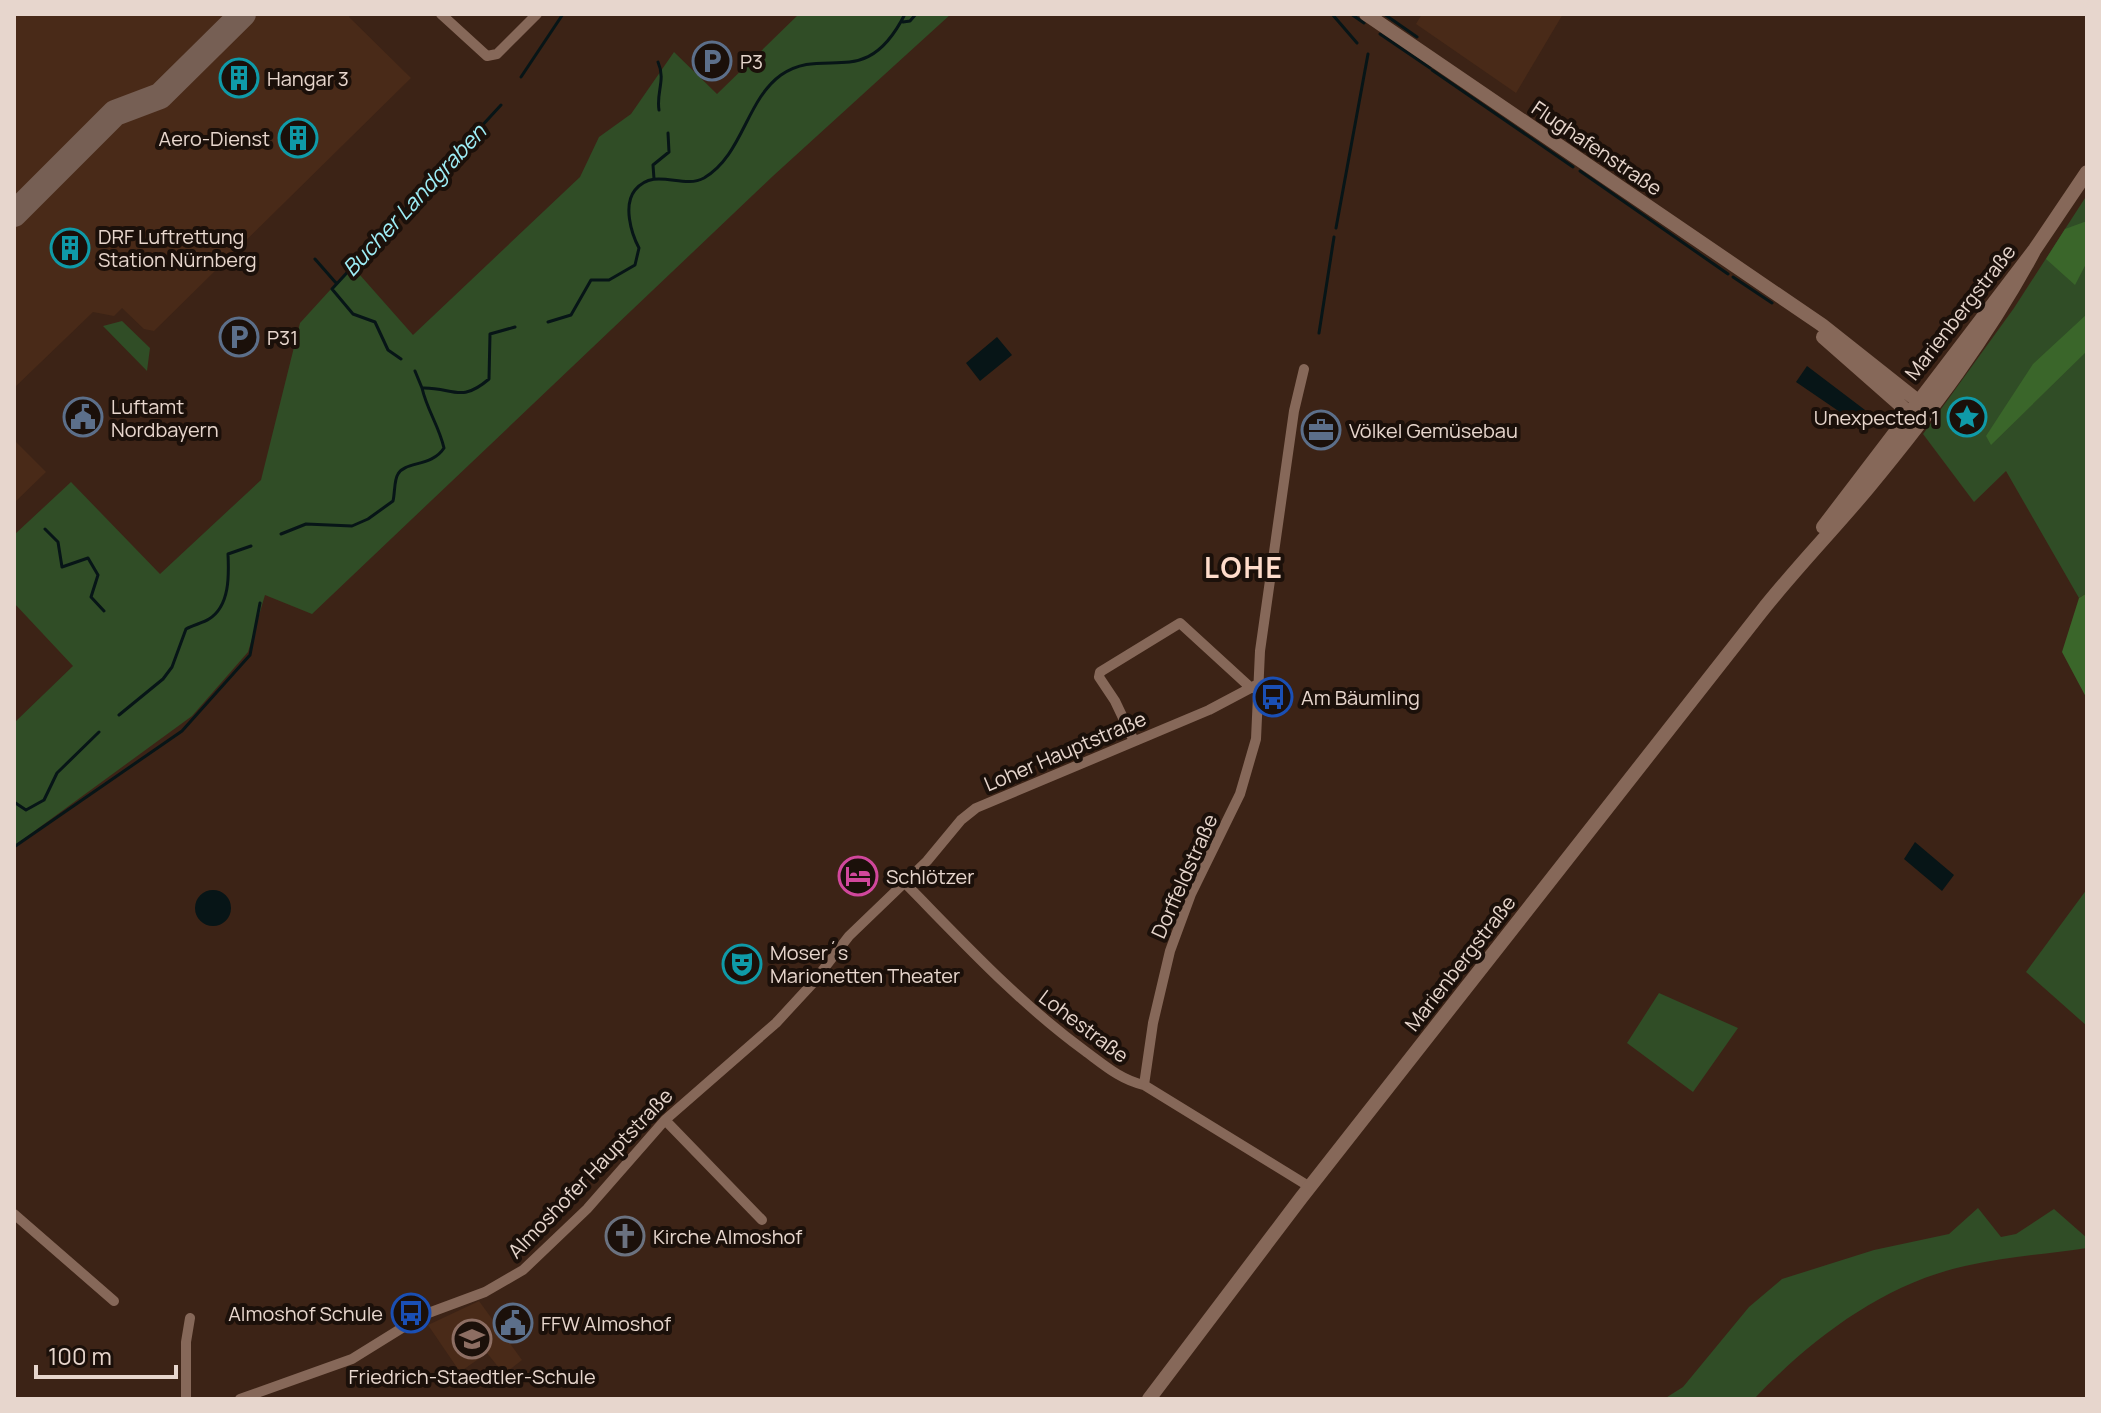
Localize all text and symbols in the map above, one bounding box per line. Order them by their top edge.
parking icon: P3 [691,40,733,82]
place label: P3 [740,48,763,75]
building icon: Hangar 3 [218,57,260,99]
place label: Hangar 3 [267,65,349,92]
street label: Flughafenstraße [1527,94,1667,202]
building icon: Aero-Dienst [277,117,319,159]
water label: Bucher Landgraben [336,117,493,283]
place label: Aero-Dienst [159,125,270,152]
place label: DRF Luftrettung Station Nürnberg [98,223,257,273]
building icon: DRF Luftrettung Station Nürnberg [49,227,91,269]
street label: Marienbergstraße [1898,239,2022,385]
parking icon: P31 [218,316,260,358]
place label: P31 [267,324,298,351]
place label: Luftamt Nordbayern [111,393,219,443]
public building icon: Luftamt Nordbayern [62,396,104,438]
place icon: Unexpected 1 [1946,396,1988,438]
place label: Unexpected 1 [1814,404,1939,431]
office icon: Völkel Gemüsebau [1300,409,1342,451]
place label: Völkel Gemüsebau [1349,417,1518,444]
district label: LOHE [1204,548,1284,586]
bus stop icon: Am Bäumling [1252,676,1294,718]
place label: Am Bäumling [1301,684,1420,711]
street label: Loher Hauptstraße [980,705,1150,797]
street label: Dorffeldstraße [1144,809,1224,943]
hotel icon: Schlötzer [837,855,879,897]
place label: Schlötzer [886,863,974,890]
street label: Marienbergstraße [1398,890,1522,1036]
place label: Moser´s Marionetten Theater [770,939,960,989]
theatre icon: Moser´s Marionetten Theater [721,943,763,985]
street label: Lohestraße [1034,983,1134,1069]
street label: Almoshofer Hauptstraße [502,1082,678,1264]
church icon: Kirche Almoshof [604,1215,646,1257]
place label: Kirche Almoshof [653,1223,802,1250]
bus stop icon: Almoshof Schule [390,1292,432,1334]
place label: Almoshof Schule [228,1300,383,1327]
public building icon: FFW Almoshof [492,1302,534,1344]
place label: FFW Almoshof [541,1310,671,1337]
school or university icon: Friedrich-Staedtler-Schule [451,1318,493,1360]
scale bar [36,1329,176,1379]
text: 100 m [48,1339,112,1372]
place label: Friedrich-Staedtler-Schule [348,1363,596,1390]

